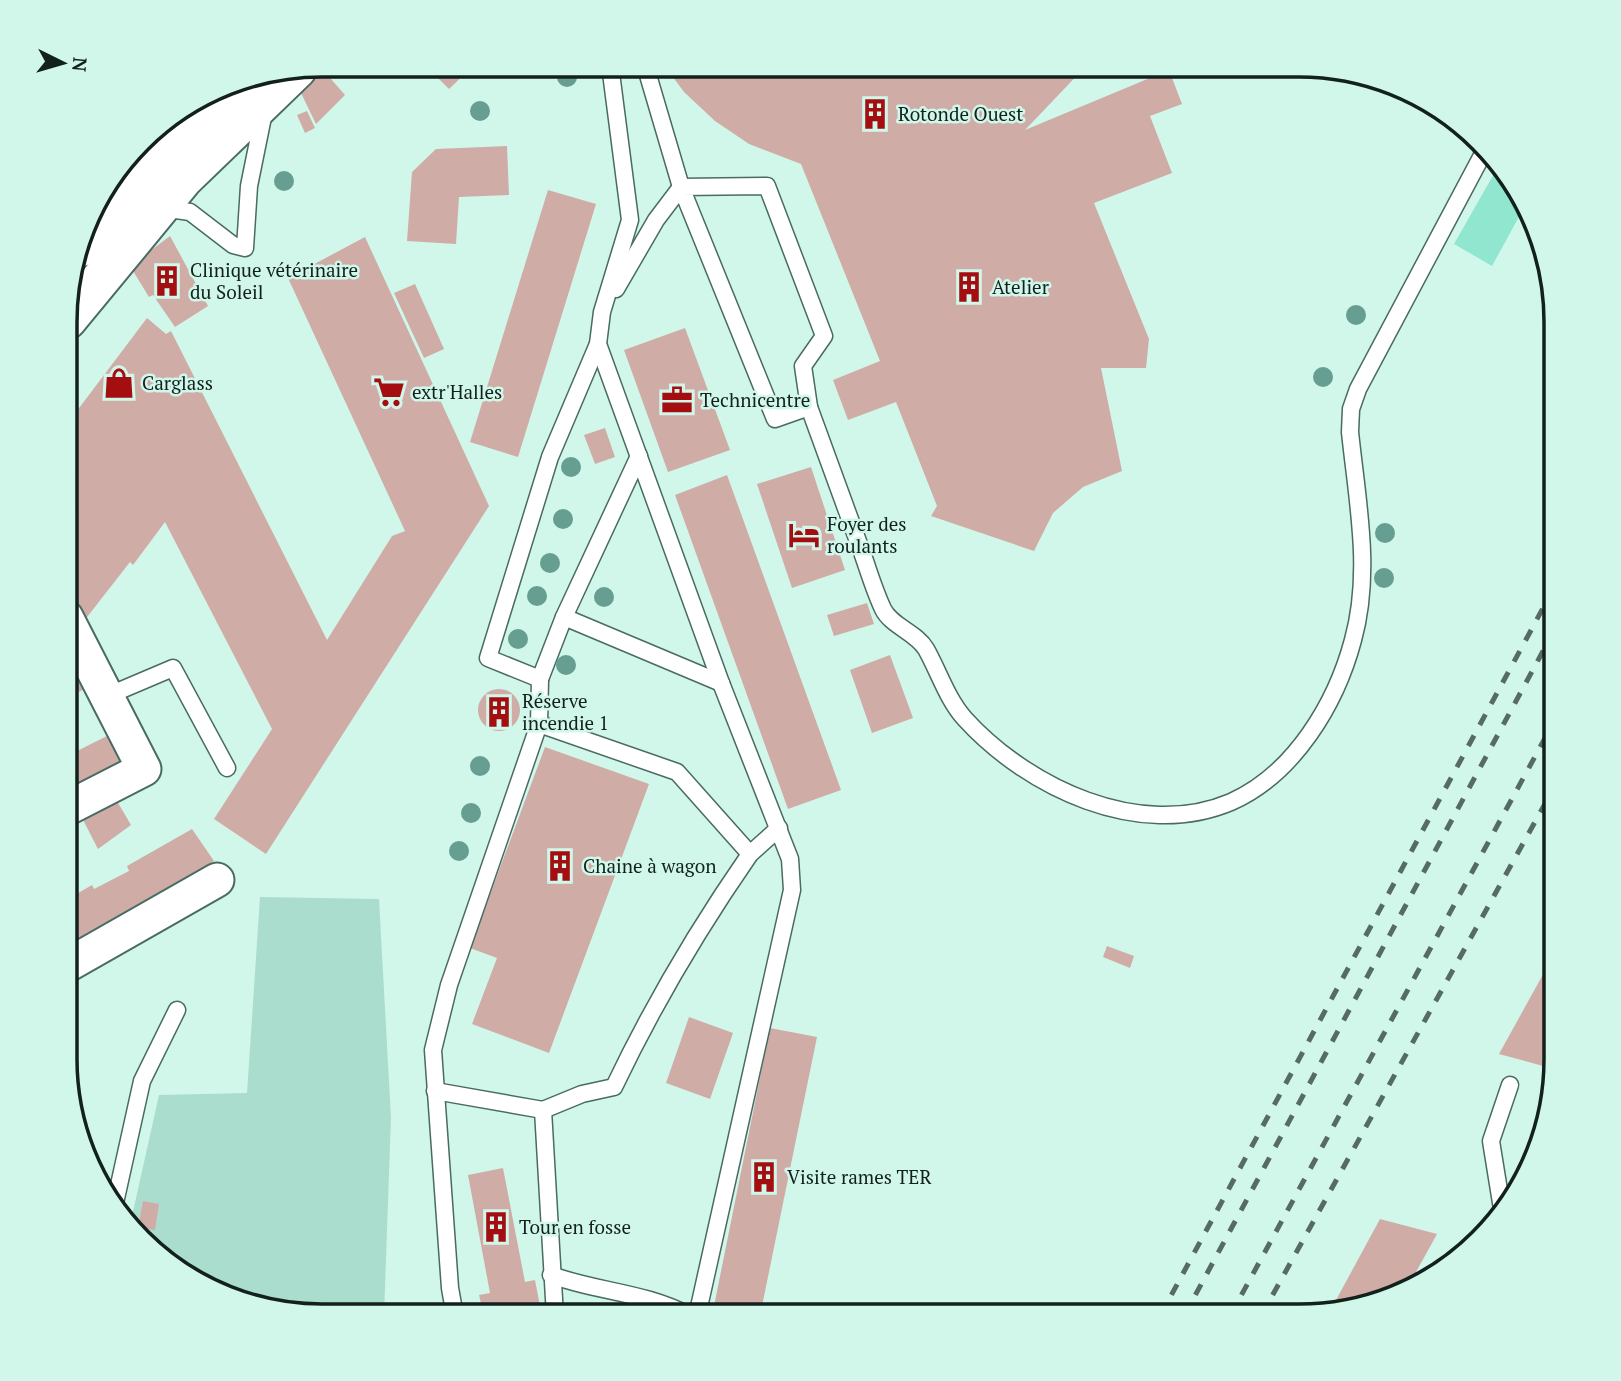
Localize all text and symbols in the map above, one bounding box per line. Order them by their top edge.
north arrow [28,28,98,98]
text: N [67,56,94,73]
building icon: Rotonde Ouest [858,97,892,131]
place label: Rotonde Ouest [898,101,1023,126]
place label: Clinique vétérinaire du Soleil [190,257,358,304]
building icon: Clinique vétérinaire du Soleil [150,264,184,298]
building icon: Atelier [952,270,986,304]
place label: Atelier [992,274,1050,299]
shop icon: Carglass [102,366,136,400]
place label: Carglass [142,370,213,395]
supermarket icon: extr'Halles [372,375,406,409]
place label: extr'Halles [412,379,502,404]
office icon: Technicentre [660,383,694,417]
place label: Technicentre [700,387,810,412]
place label: Foyer des roulants [827,511,907,558]
hotel icon: Foyer des roulants [787,518,821,552]
place label: Réserve incendie 1 [522,688,609,735]
building icon: Réserve incendie 1 [482,695,516,729]
building icon: Chaine à wagon [543,849,577,883]
place label: Chaine à wagon [583,853,717,878]
building icon: Visite rames TER [747,1160,781,1194]
place label: Visite rames TER [787,1164,932,1189]
building icon: Tour en fosse [479,1210,513,1244]
place label: Tour en fosse [519,1214,631,1239]

